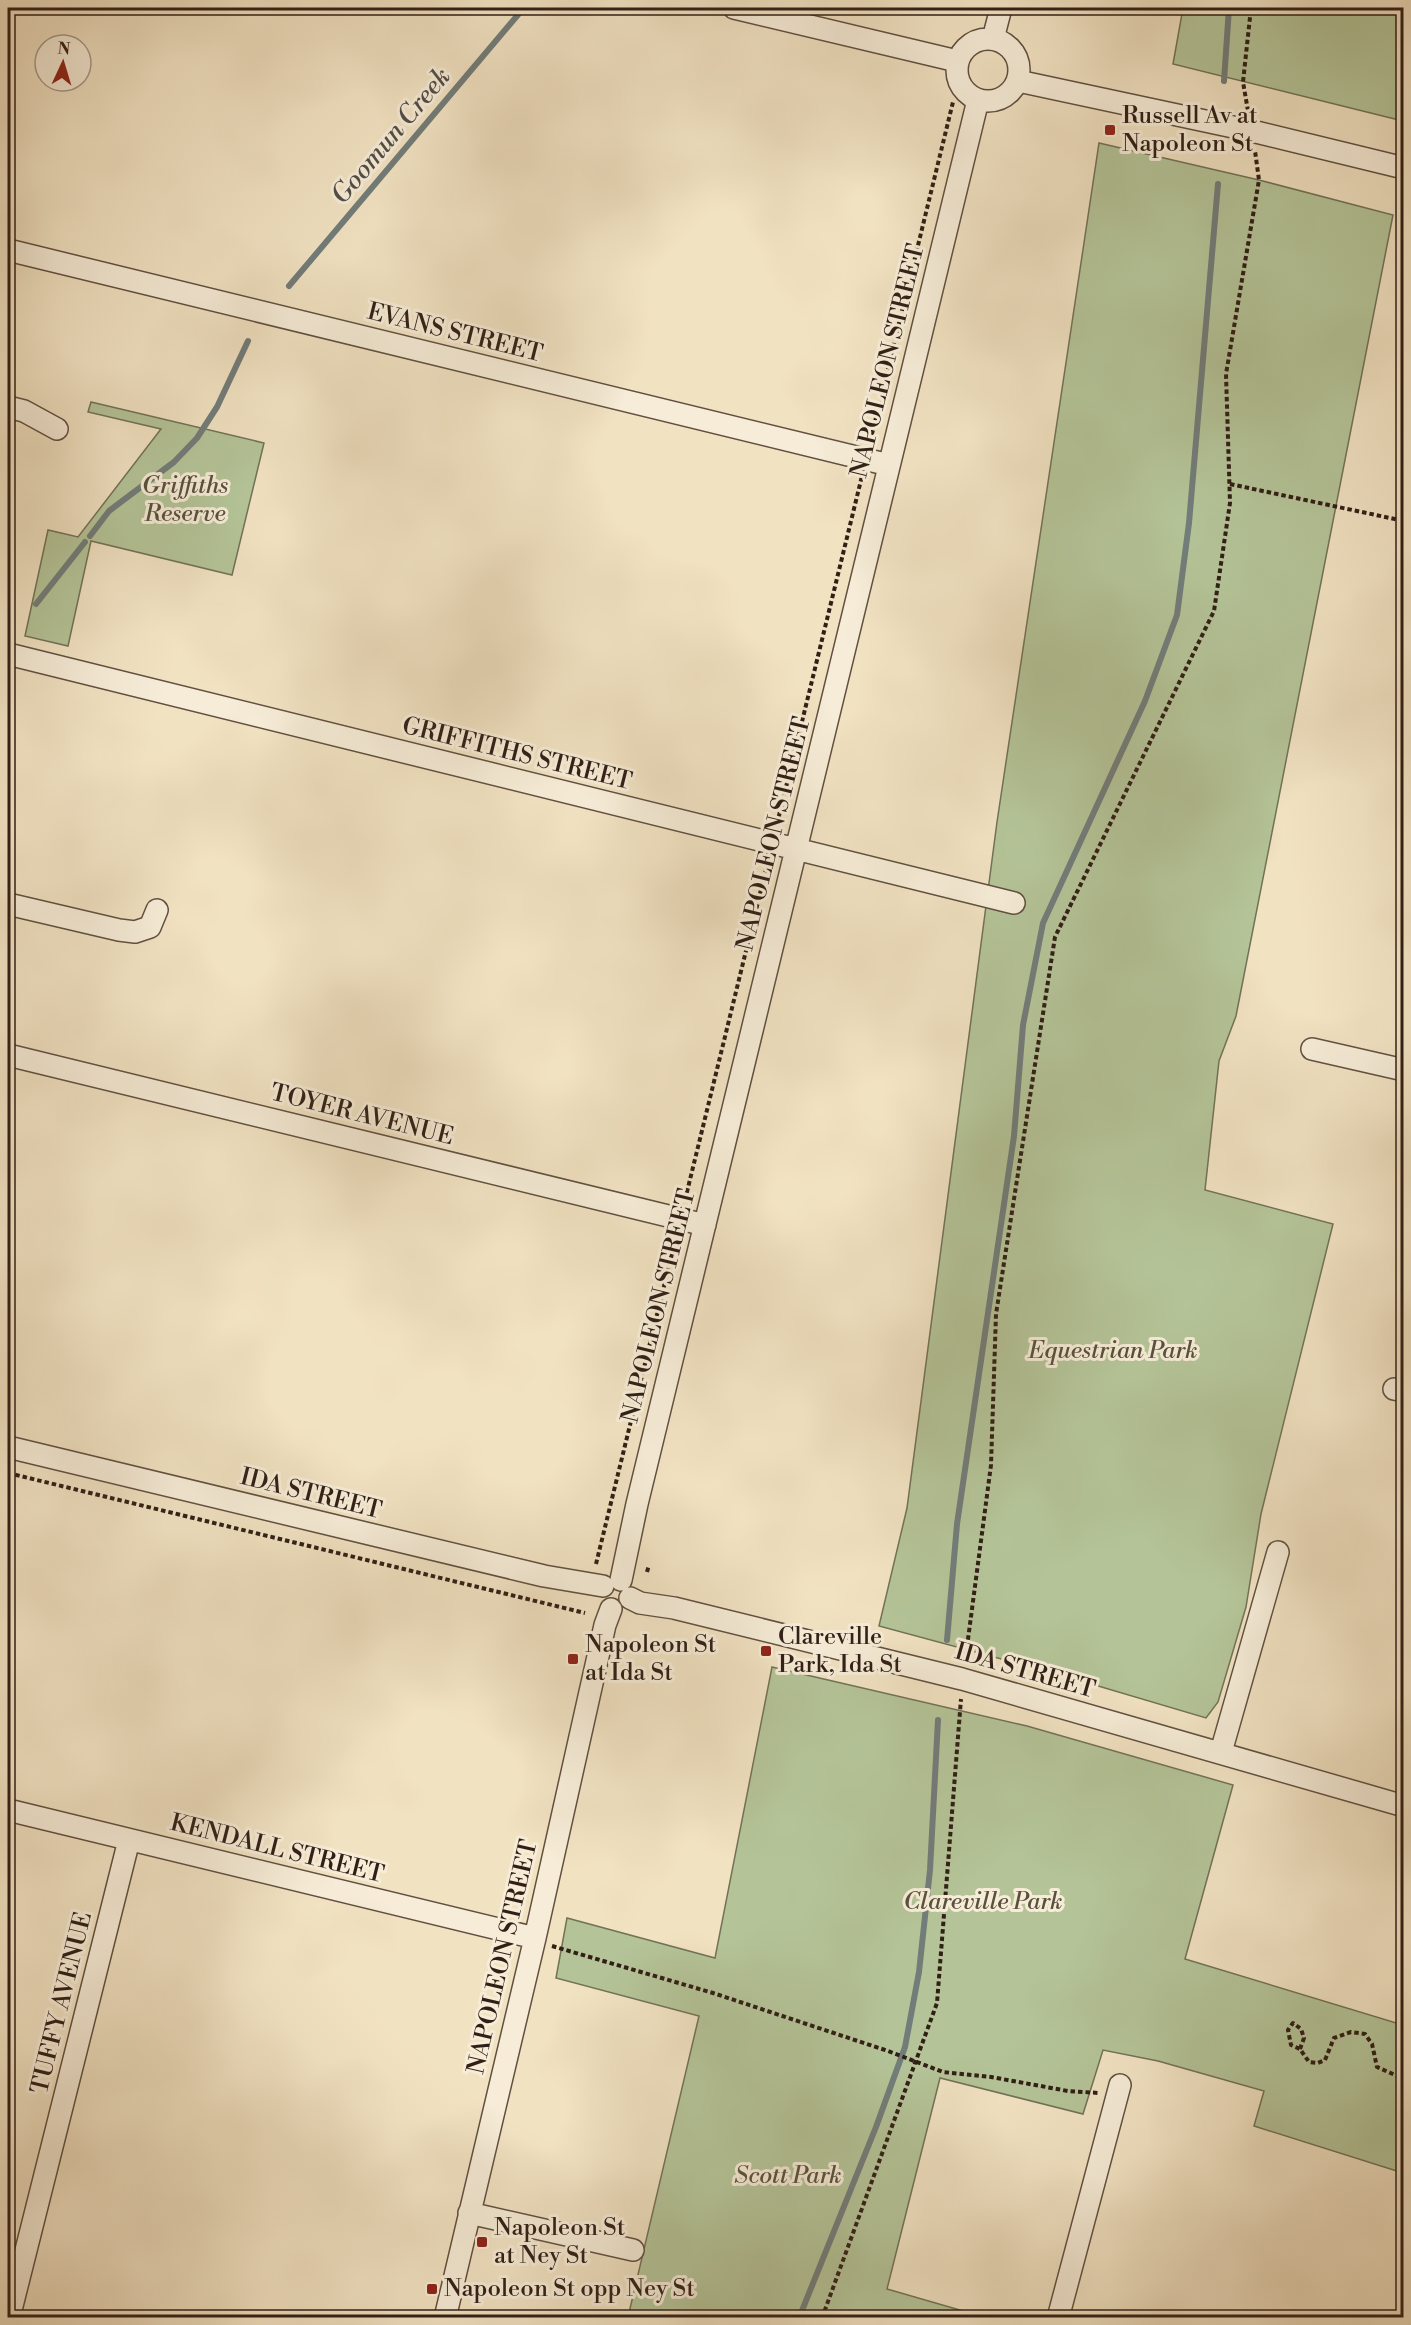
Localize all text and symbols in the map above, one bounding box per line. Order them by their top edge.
north arrow [33,33,93,93]
text: N [57,39,71,59]
water label: Goomun Creek [324,61,458,211]
place label: Russell Av at Napoleon St [1122,101,1258,159]
marker: Russell Av at Napoleon St [1103,123,1117,137]
street label: NAPOLEON STREET [844,241,932,481]
street label: EVANS STREET [364,297,546,369]
park label: Griffiths Reserve [142,471,228,529]
street label: GRIFFITHS STREET [399,711,635,797]
street label: NAPOLEON STREET [730,714,818,954]
street label: TOYER AVENUE [267,1078,457,1152]
street label: NAPOLEON STREET [615,1186,703,1426]
park label: Equestrian Park [1027,1336,1198,1366]
street label: IDA STREET [237,1462,385,1526]
place label: Clareville Park, Ida St [778,1622,902,1680]
place label: Napoleon St at Ida St [585,1630,717,1688]
street label: IDA STREET [951,1637,1099,1705]
marker: Clareville Park, Ida St [759,1644,773,1658]
marker: Napoleon St at Ida St [566,1652,580,1666]
street label: KENDALL STREET [167,1808,387,1890]
street label: NAPOLEON STREET [461,1837,545,2077]
park label: Clareville Park [903,1887,1063,1917]
street label: TUFFY AVENUE [25,1909,99,2097]
park label: Scott Park [734,2161,842,2191]
place label: Napoleon St at Ney St [494,2213,626,2271]
marker: Napoleon St at Ney St [475,2235,489,2249]
place label: Napoleon St opp Ney St [444,2274,695,2304]
marker: Napoleon St opp Ney St [425,2282,439,2296]

